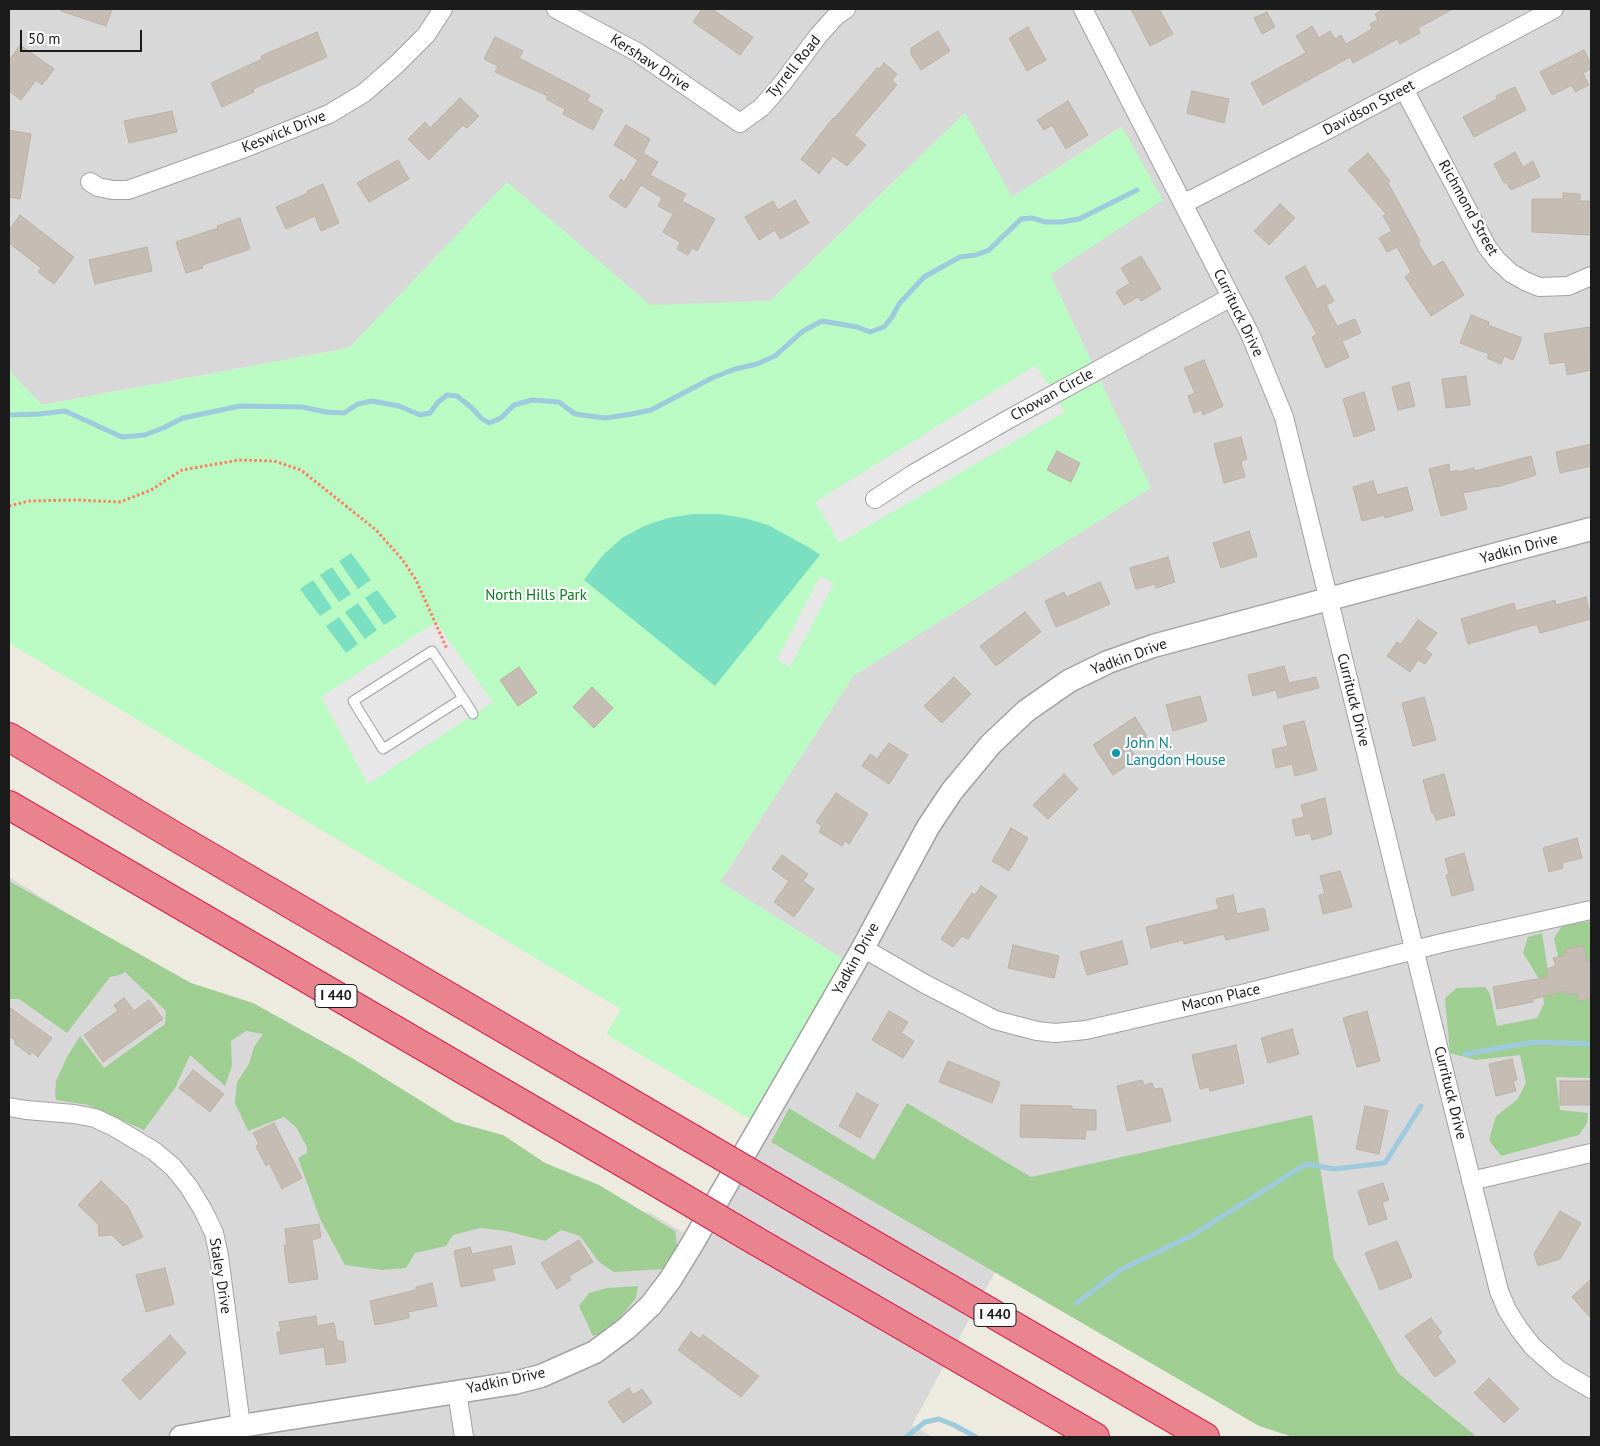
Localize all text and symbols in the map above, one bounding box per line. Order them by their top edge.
scale bar [22,20,145,52]
text: 50 m [28,29,61,48]
street label: Kershaw Drive [607,30,693,96]
street label: Tyrrell Road [763,32,825,102]
street label: Davidson Street [1320,76,1418,140]
street label: Keswick Drive [239,107,329,157]
street label: Richmond Street [1434,157,1502,259]
street label: Currituck Drive [1209,266,1267,360]
street label: Chowan Circle [1008,365,1096,425]
street label: Yadkin Drive [1478,530,1560,568]
park label: North Hills Park [485,587,587,605]
street label: Yadkin Drive [1088,635,1170,679]
street label: Currituck Drive [1333,652,1373,748]
place label: John N. Langdon House [1126,735,1226,770]
marker: John N. Langdon House [1110,747,1122,759]
street label: Yadkin Drive [829,920,883,998]
street label: Macon Place [1180,980,1262,1016]
road number: I 440 [315,984,357,1008]
street label: Currituck Drive [1430,1045,1470,1141]
street label: Staley Drive [205,1237,235,1315]
road number: I 440 [974,1304,1016,1326]
street label: Yadkin Drive [465,1364,547,1398]

